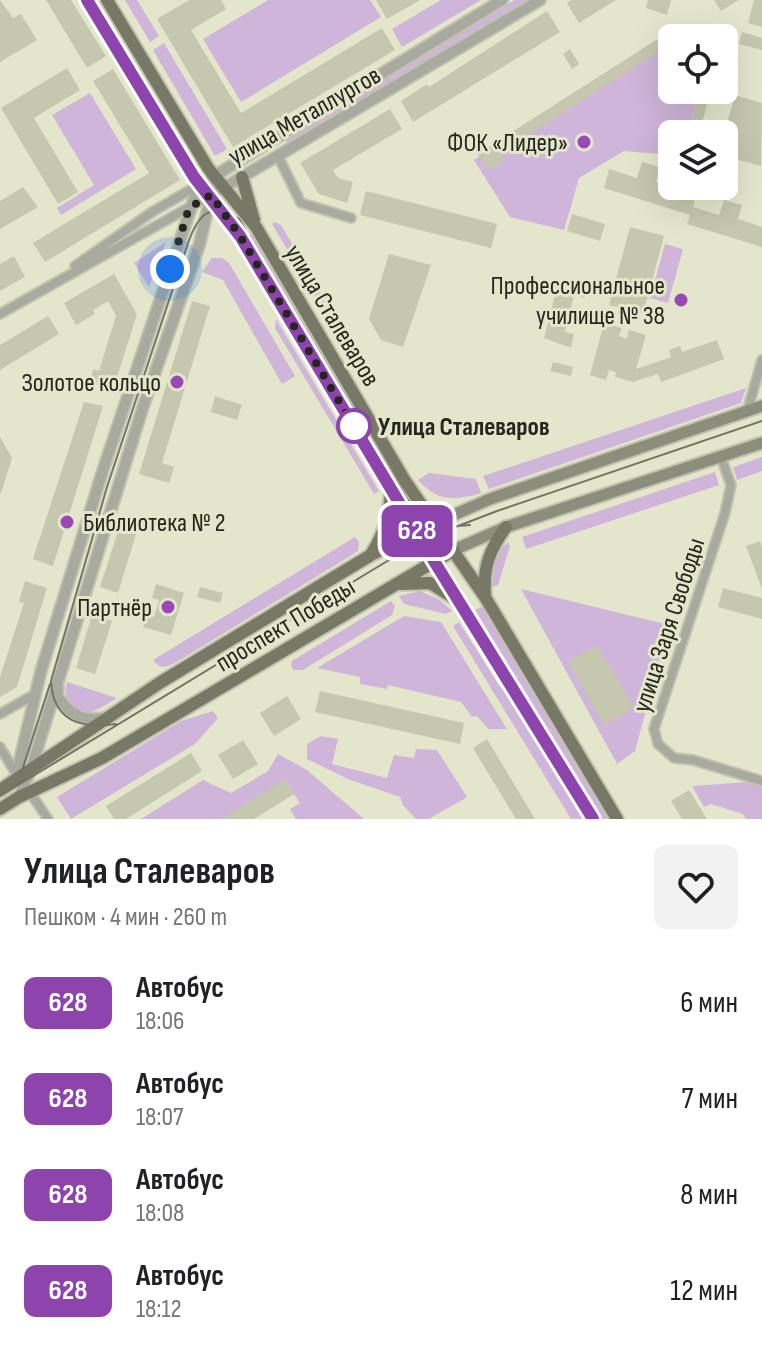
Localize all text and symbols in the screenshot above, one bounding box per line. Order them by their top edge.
map controls [658,24,738,200]
button: locate [658,24,738,104]
street label: улица Металлургов [223,60,386,172]
button: layers [658,120,738,200]
place label: ФОК «Лидер» [447,128,568,159]
marker: ФОК «Лидер» [575,133,593,151]
street label: улица Сталеваров [277,239,386,392]
your location [150,249,190,289]
place label: Профессиональное училище № 38 [490,271,665,332]
marker: Профессиональное училище № 38 [672,291,690,309]
place label: Золотое кольцо [21,368,161,399]
marker: Золотое кольцо [168,373,186,391]
marker: Улица Сталеваров [337,409,371,443]
place label: Улица Сталеваров [378,412,550,443]
line badge: 628 [371,505,463,557]
place label: Библиотека № 2 [83,508,226,539]
marker: Библиотека № 2 [58,513,76,531]
text: 628 [398,514,436,547]
street label: улица Заря Свободы [627,534,712,717]
street label: проспект Победы [211,572,361,679]
place label: Партнёр [77,593,152,624]
marker: Партнёр [159,598,177,616]
button: heart [654,845,738,929]
text: Улица Сталеваров [24,849,275,894]
text: Пешком · 4 мин · 260 m [24,902,227,933]
text: Автобус [136,970,224,1006]
text: 6 мин [680,985,738,1021]
text: 628 [49,986,87,1019]
text: 18:06 [136,1006,184,1037]
text: Автобус [136,1066,224,1102]
text: 7 мин [682,1081,738,1117]
text: 628 [49,1082,87,1115]
text: 18:07 [136,1102,183,1133]
text: Автобус [136,1162,224,1198]
text: 8 мин [680,1177,738,1213]
text: 628 [49,1178,87,1211]
text: 18:08 [136,1198,184,1229]
text: Автобус [136,1258,224,1294]
text: 12 мин [670,1273,738,1309]
text: 628 [49,1274,87,1307]
text: 18:12 [136,1294,182,1325]

